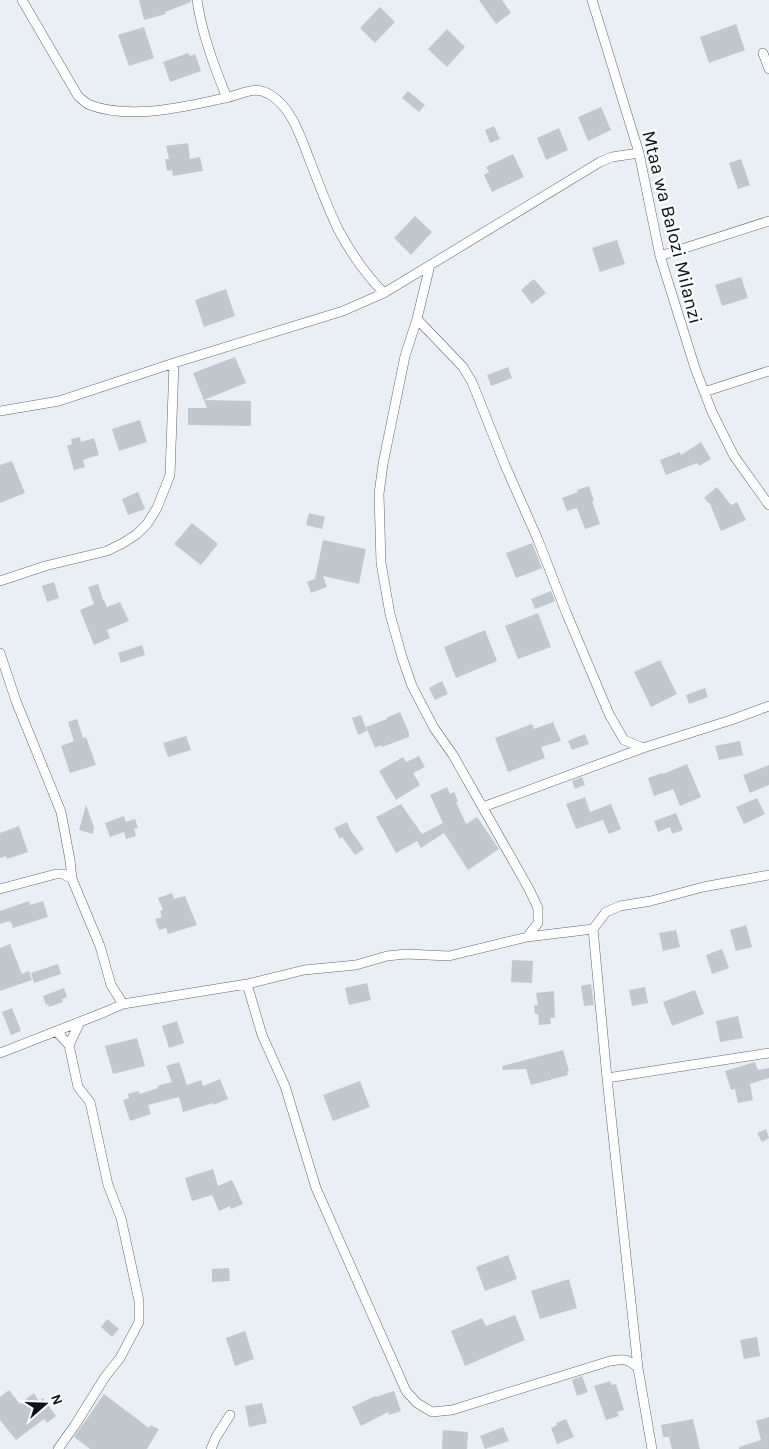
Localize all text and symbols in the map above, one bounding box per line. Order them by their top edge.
street label: Mtaa wa Balozi Milanzi [637,128,707,326]
north arrow [20,1379,70,1429]
text: N [47,1392,66,1407]

